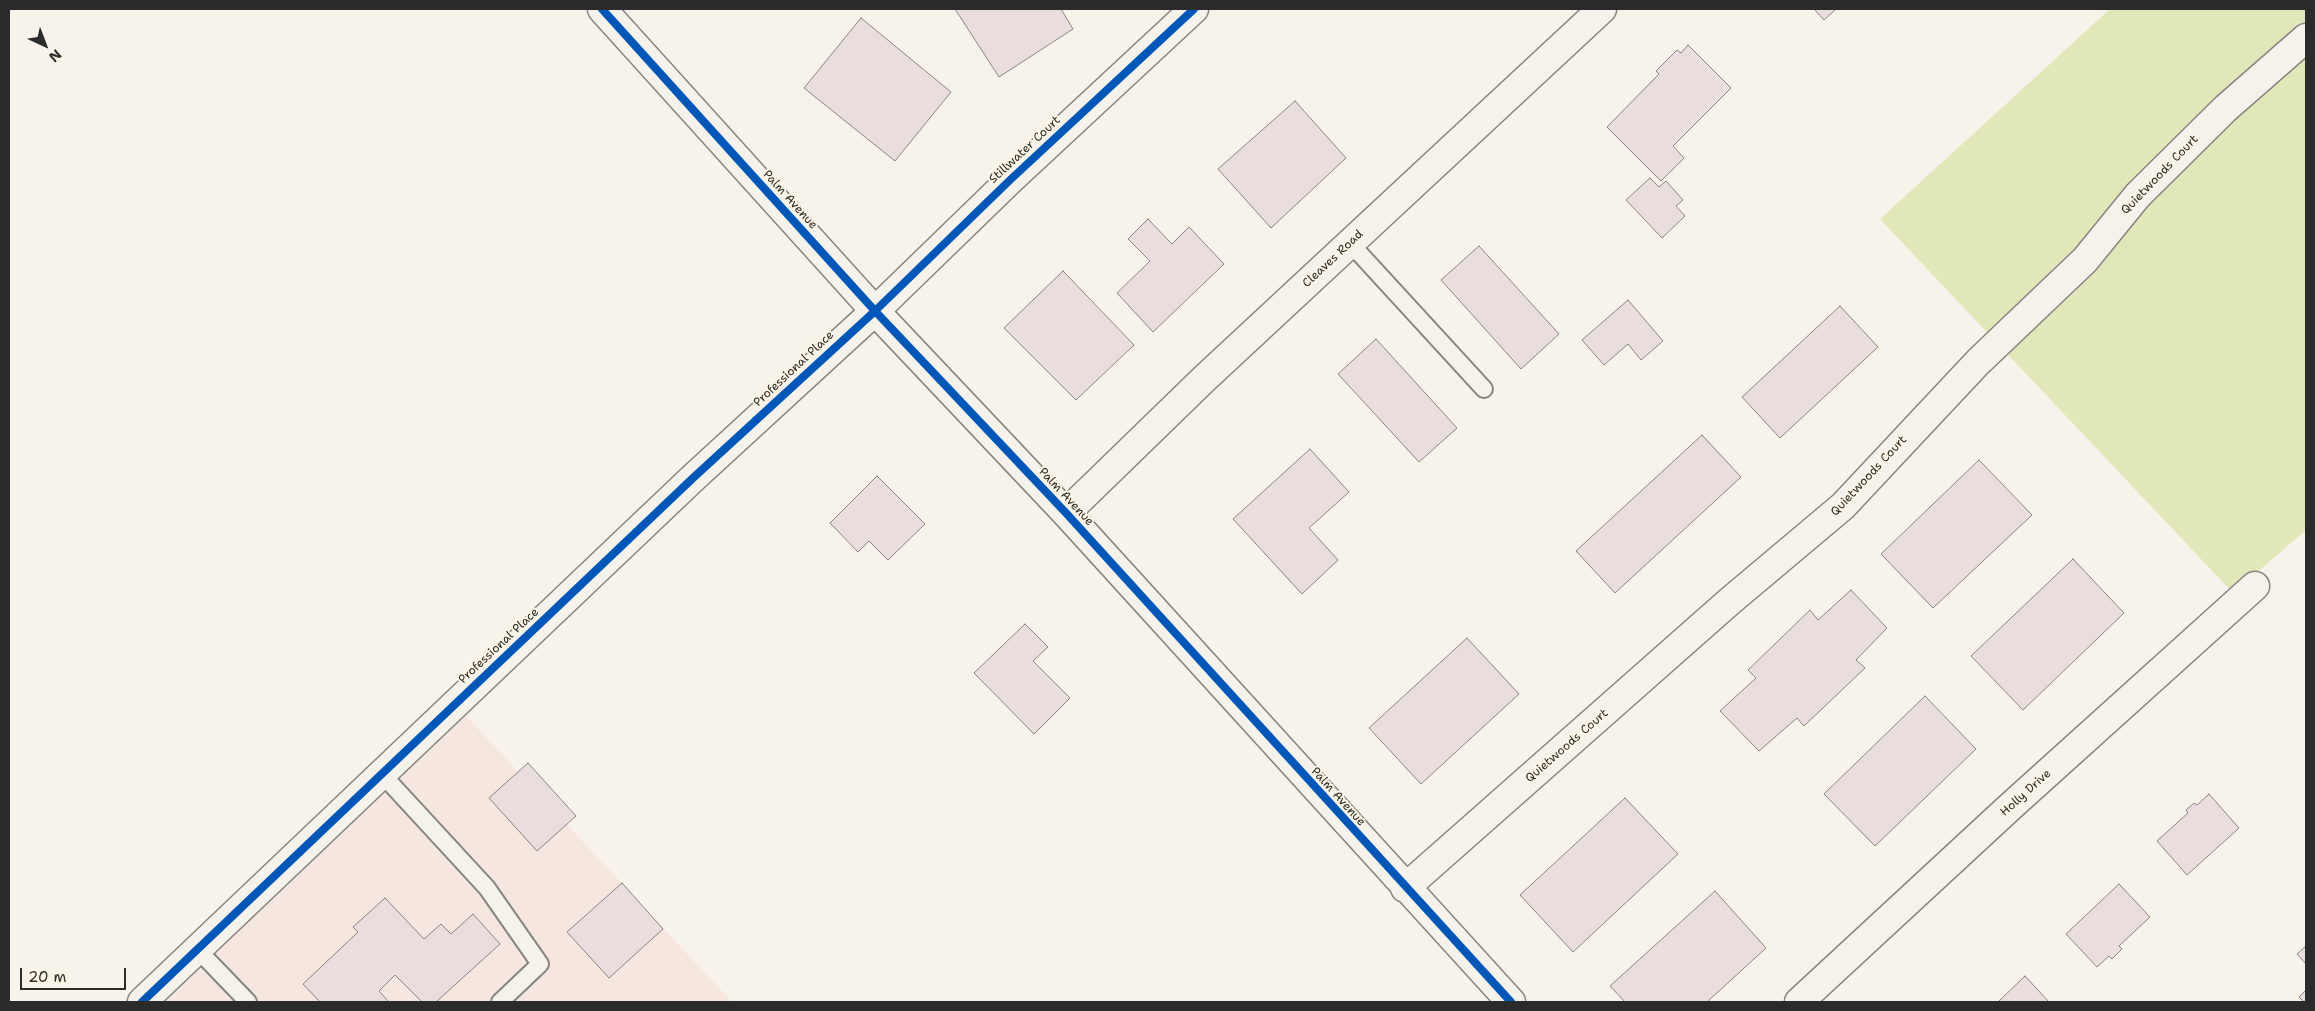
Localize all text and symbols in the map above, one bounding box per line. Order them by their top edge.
north arrow [20,20,70,70]
text: N [45,46,65,66]
street label: Stillwater Court [986,113,1064,187]
street label: Quietwoods Court [2118,132,2202,218]
street label: Palm Avenue [760,168,820,232]
street label: Cleaves Road [1300,227,1366,291]
street label: Professional Place [751,328,837,410]
street label: Quietwoods Court [1828,433,1910,519]
street label: Palm Avenue [1035,465,1097,529]
street label: Professional Place [456,605,542,687]
street label: Quietwoods Court [1523,706,1611,786]
street label: Palm Avenue [1308,765,1368,829]
street label: Holly Drive [1998,766,2054,820]
scale bar [22,958,129,990]
text: 20 m [28,967,67,987]

